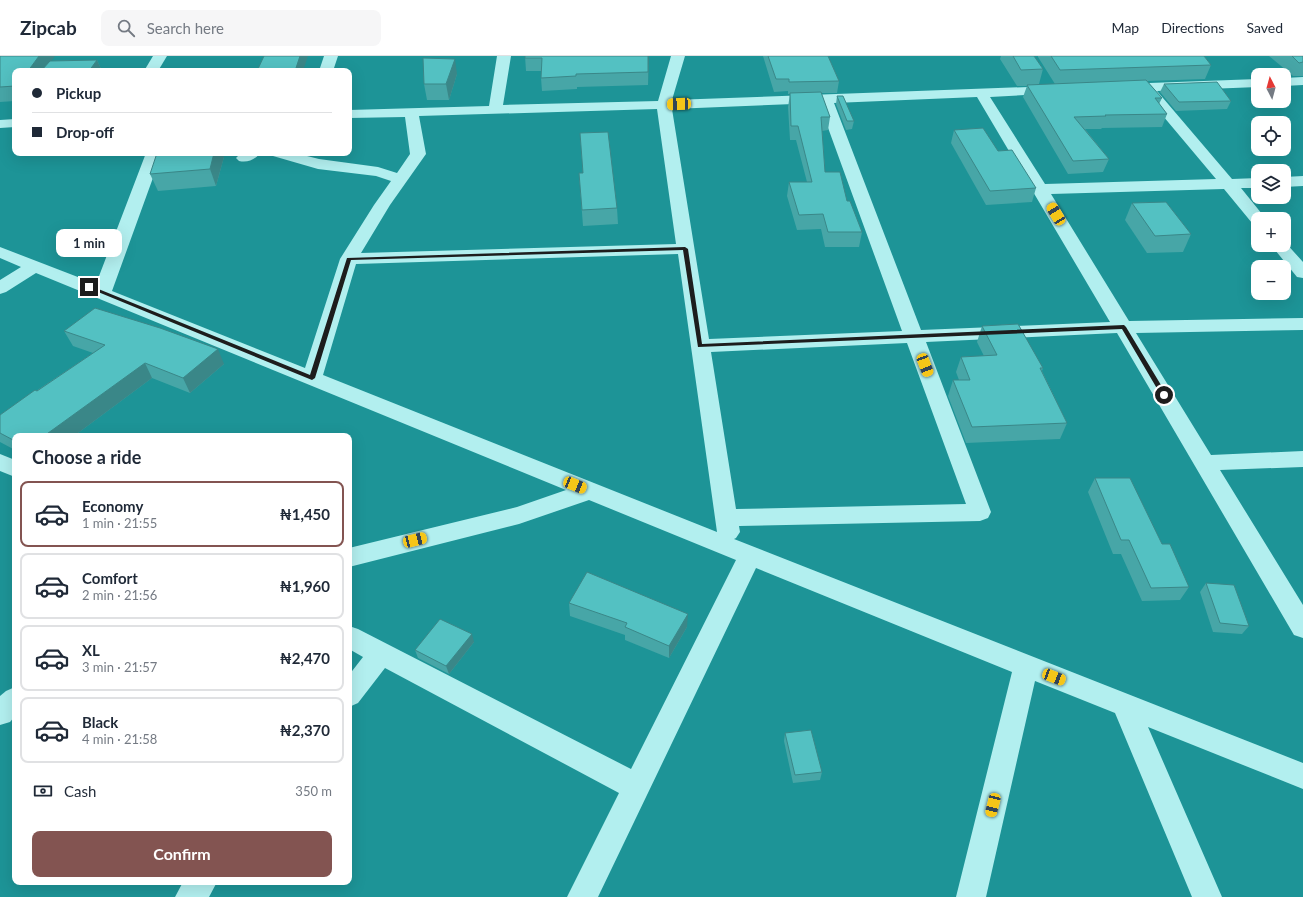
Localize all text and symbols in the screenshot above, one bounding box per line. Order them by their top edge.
search box [101,10,381,46]
text: Zipcab [20,16,77,39]
icon: search [115,17,137,39]
text: Search here [147,19,224,37]
text: Map [1112,19,1139,36]
text: Directions [1161,19,1224,36]
text: Saved [1246,19,1283,36]
north arrow [1251,68,1291,108]
map controls [1251,68,1291,300]
text: Pickup [56,84,101,102]
car [667,98,691,110]
button: locate [1251,116,1291,156]
text: Drop-off [56,123,114,141]
button: layers [1251,164,1291,204]
car [1045,201,1067,227]
button: + [1251,212,1291,252]
callout: 1 min [56,229,122,257]
text: 1 min [73,235,105,251]
button: − [1251,260,1291,300]
route end [80,278,98,296]
car [915,352,935,378]
route start [1155,386,1173,404]
text: Choose a ride [32,446,141,468]
car [562,475,588,495]
icon: car [34,496,70,532]
text: Economy [82,497,143,515]
text: ₦1,450 [280,505,330,523]
text: 1 min · 21:55 [82,515,157,531]
car [402,531,428,549]
icon: car [34,568,70,604]
text: Comfort [82,569,138,587]
text: ₦1,960 [280,577,330,595]
text: 2 min · 21:56 [82,587,157,603]
icon: car [34,640,70,676]
text: XL [82,641,100,659]
text: ₦2,470 [280,649,330,667]
text: 3 min · 21:57 [82,659,157,675]
car [1041,667,1067,687]
icon: car [34,712,70,748]
text: Black [82,713,118,731]
text: ₦2,370 [280,721,330,739]
text: 4 min · 21:58 [82,731,157,747]
icon: cash [32,780,54,802]
text: Cash [64,782,96,800]
text: 350 m [295,783,332,799]
car [984,792,1002,818]
button: Confirm [32,831,332,877]

